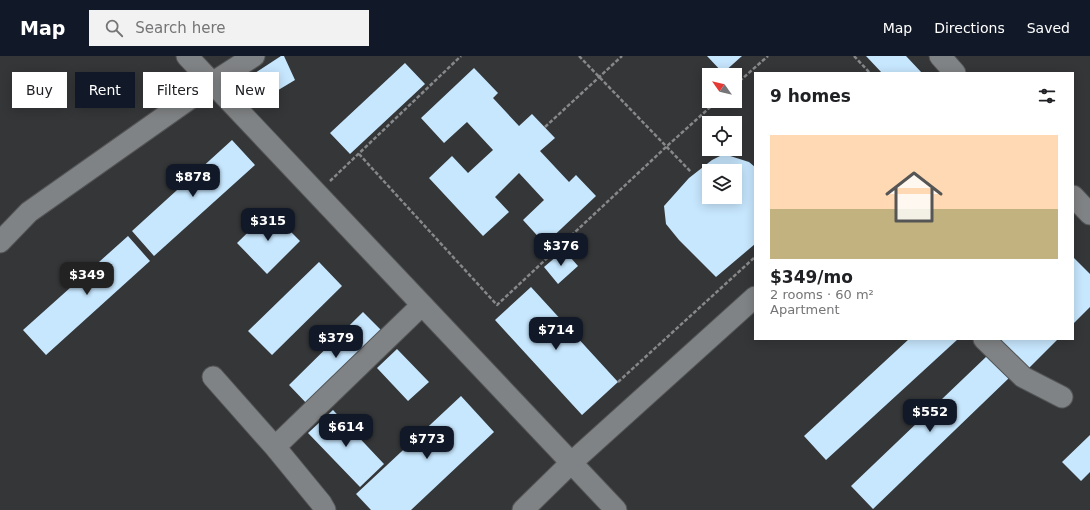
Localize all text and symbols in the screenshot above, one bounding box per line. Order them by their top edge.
search box [89,10,369,46]
text: Map [20,17,65,39]
icon: search [103,17,125,39]
text: Search here [135,19,225,37]
text: Map [883,20,912,36]
text: Directions [934,20,1005,36]
text: Saved [1027,20,1070,36]
north arrow [702,68,742,108]
map controls [702,68,742,204]
chip: Buy [12,72,67,108]
chip: Rent [75,72,135,108]
chip: Filters [143,72,213,108]
chip: New [221,72,279,108]
icon: filters [1036,85,1058,107]
text: 9 homes [770,86,851,106]
button: locate [702,116,742,156]
icon: home [878,161,950,233]
pin: $878 [169,164,217,198]
button: layers [702,164,742,204]
text: $878 [175,169,211,184]
pin: $315 [244,208,292,242]
text: $315 [250,213,286,228]
pin: $376 [537,233,585,267]
text: $376 [543,238,579,253]
pin: $349 [63,262,111,296]
text: $349 [69,267,105,282]
text: $349/mo [770,267,853,287]
text: 2 rooms · 60 m² [770,287,874,302]
text: Apartment [770,302,840,317]
pin: $714 [532,317,580,351]
text: $714 [538,322,574,337]
pin: $379 [312,325,360,359]
text: $379 [318,330,354,345]
pin: $552 [906,399,954,433]
text: $552 [912,404,948,419]
pin: $614 [322,414,370,448]
text: $614 [328,419,364,434]
pin: $773 [403,426,451,460]
text: $773 [409,431,445,446]

